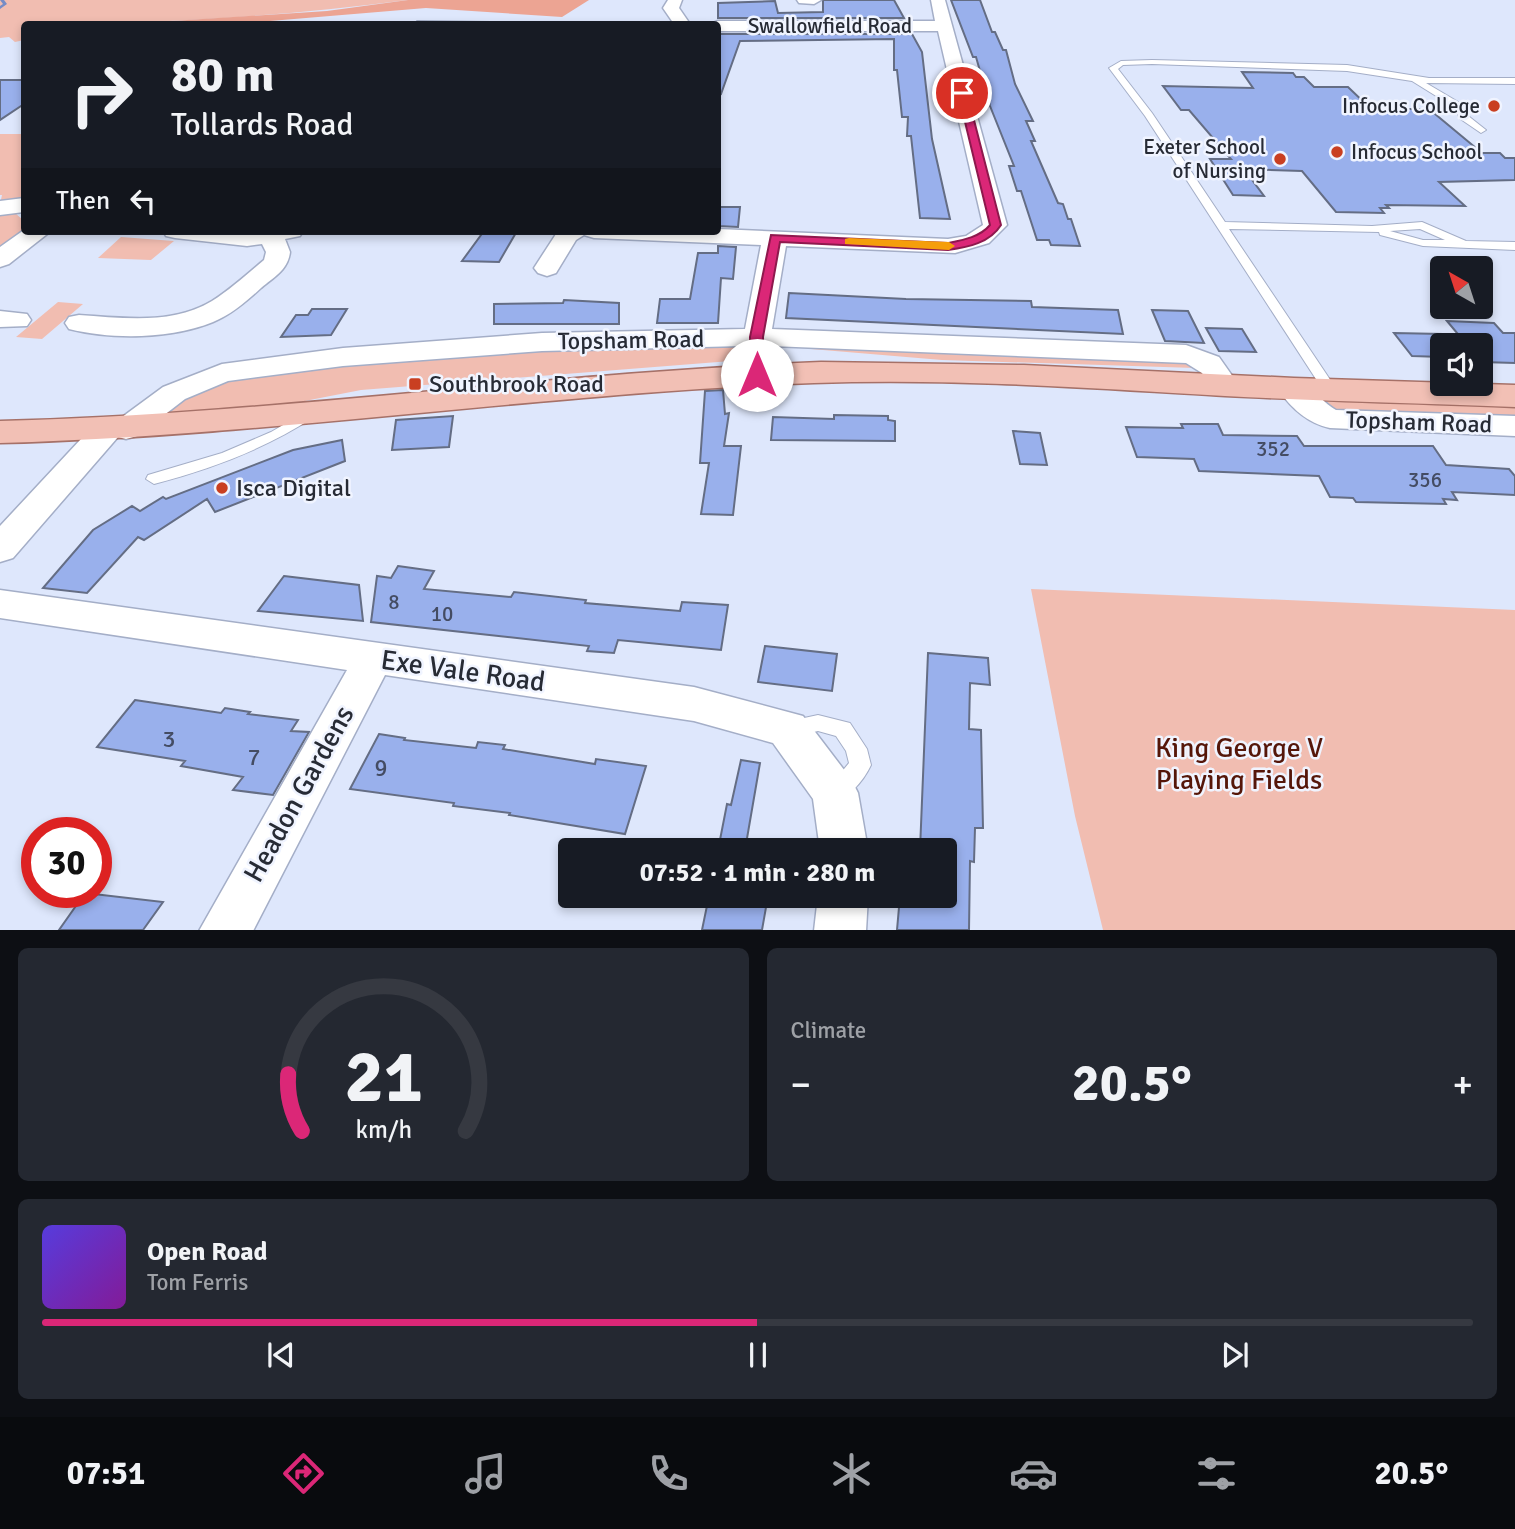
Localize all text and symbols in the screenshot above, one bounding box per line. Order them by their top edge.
street label: Swallowfield Road [748,13,912,39]
text: 80 m [171,45,274,105]
icon: right [56,49,147,140]
pin [932,63,992,123]
icon: arrive [943,74,981,112]
place label: Infocus College [1342,93,1480,119]
marker: Infocus College [1486,98,1502,114]
text: Tollards Road [171,105,353,144]
place label: Exeter School of Nursing [1143,134,1266,184]
place label: Infocus School [1351,139,1483,165]
marker: Infocus School [1329,144,1345,160]
marker: Exeter School of Nursing [1272,151,1288,167]
icon: left [124,182,162,220]
text: Then [56,185,110,217]
north arrow [1430,256,1493,318]
map controls [1430,256,1493,396]
street label: Topsham Road [557,324,705,356]
button: sound [1430,333,1493,396]
position arrow [720,338,794,412]
place label: Southbrook Road [429,369,604,399]
marker: Southbrook Road [407,376,423,392]
street label: Topsham Road [1345,404,1493,440]
house number: 352 [1256,436,1290,462]
house number: 356 [1408,467,1442,493]
place label: Isca Digital [236,473,351,503]
marker: Isca Digital [214,480,230,496]
house number: 8 [388,589,400,615]
house number: 10 [431,601,453,627]
street label: Exe Vale Road [379,643,547,699]
street label: Headon Gardens [237,700,361,888]
house number: 3 [163,724,175,754]
park label: King George V Playing Fields [1155,731,1323,797]
house number: 7 [248,742,260,772]
house number: 9 [375,753,387,783]
speed limit sign: 30 [21,817,112,908]
text: 07:52 · 1 min · 280 m [640,857,875,889]
text: Climate [791,1016,866,1045]
text: 21 [344,1033,423,1122]
text: 20.5° [1072,1051,1192,1115]
text: − [791,1061,811,1108]
text: + [1452,1061,1473,1108]
text: km/h [355,1113,412,1144]
text: Open Road [147,1236,268,1268]
text: Tom Ferris [147,1268,248,1297]
icon: previous [262,1336,300,1374]
icon: pause [739,1336,777,1374]
icon: next [1216,1336,1254,1374]
icon: directions [279,1449,328,1498]
icon: music [461,1449,510,1498]
icon: phone [644,1449,693,1498]
icon: climate [827,1449,876,1498]
icon: car [1009,1449,1058,1498]
icon: filters [1192,1449,1241,1498]
text: 07:51 [67,1454,145,1493]
text: 20.5° [1374,1454,1448,1493]

